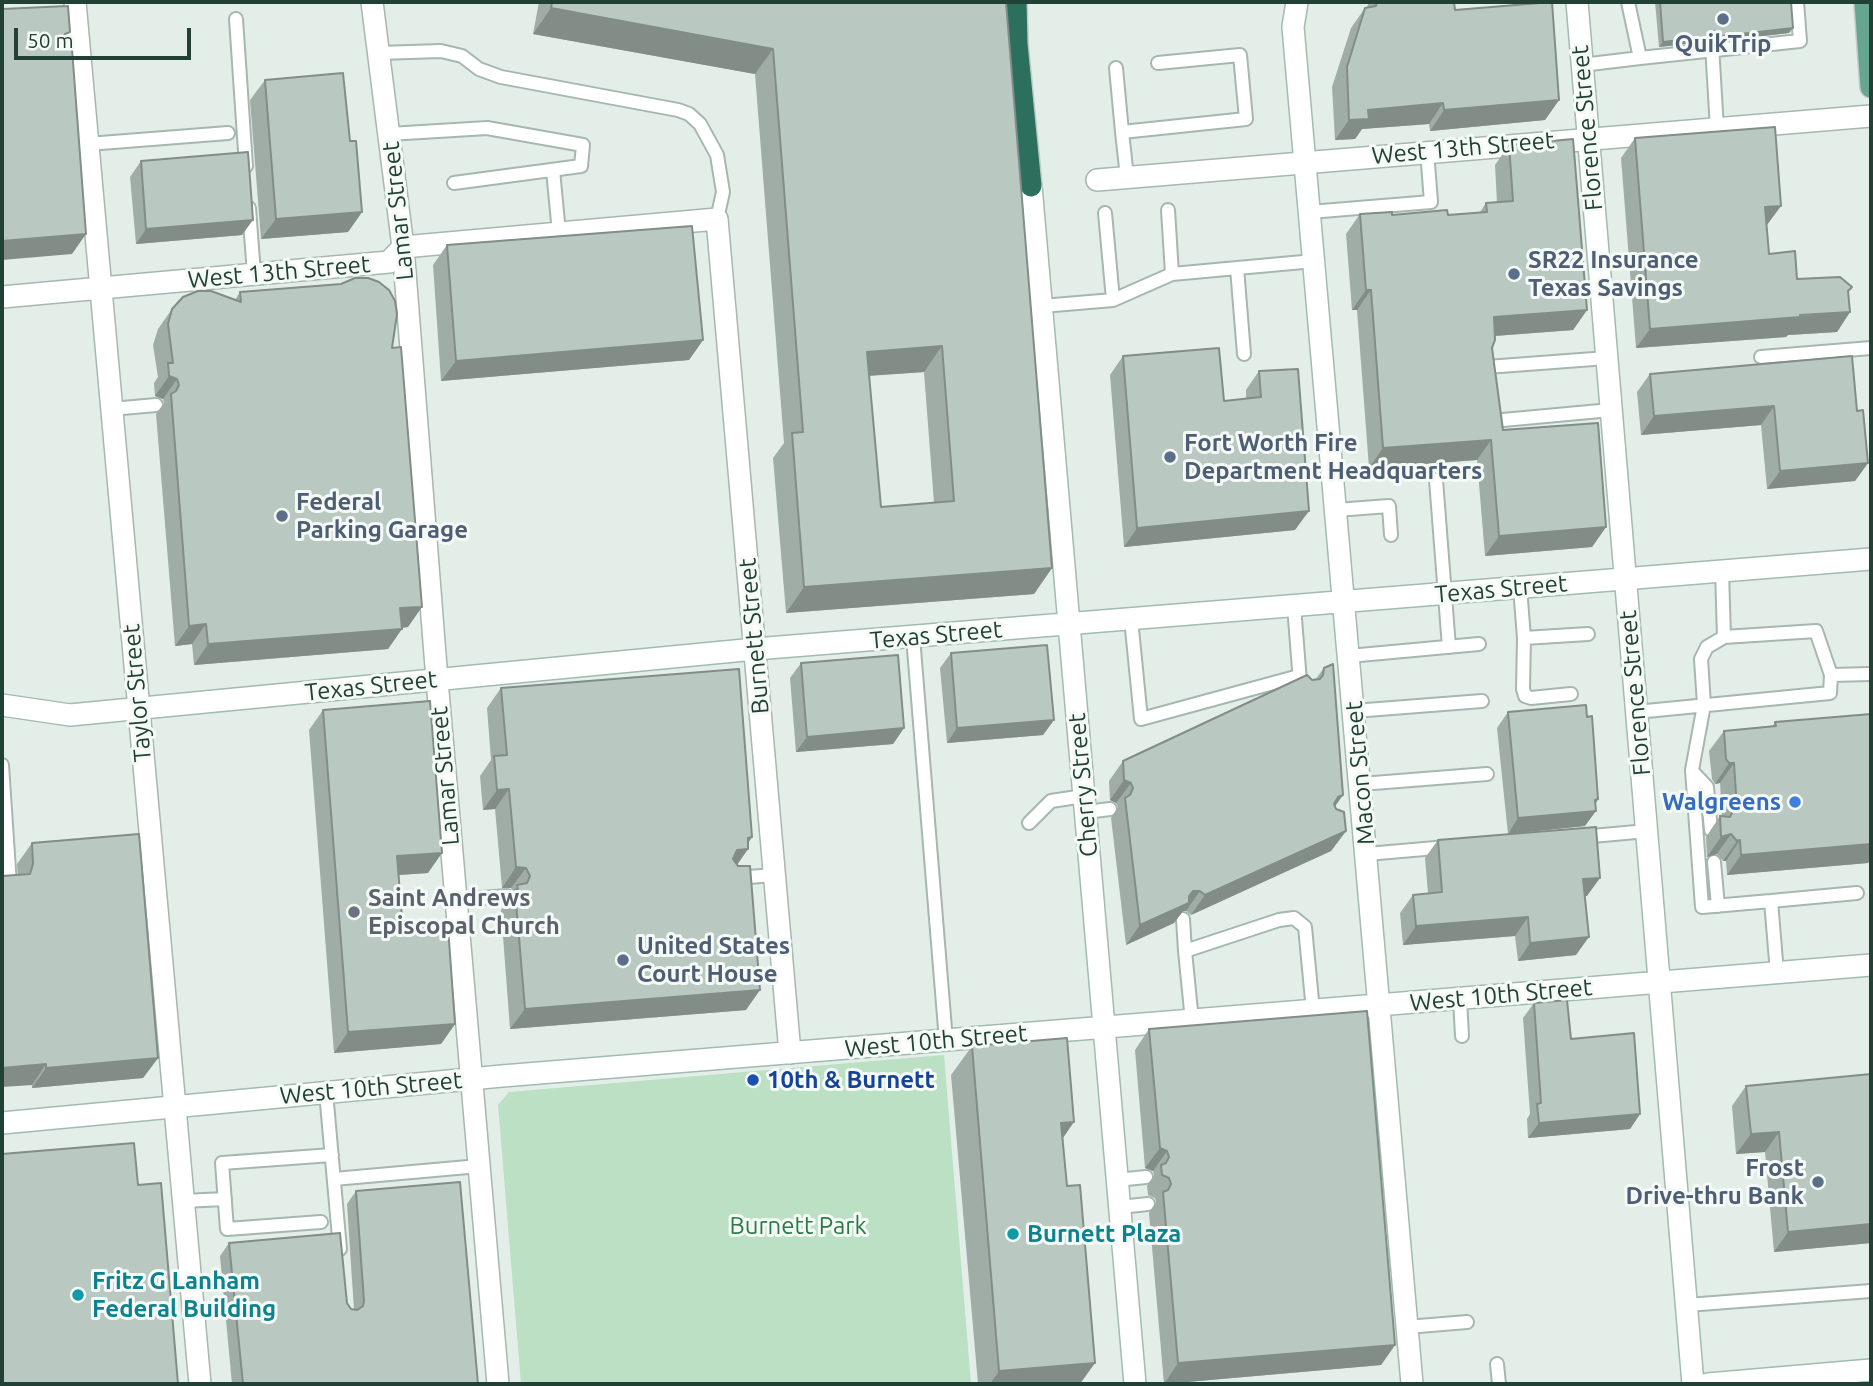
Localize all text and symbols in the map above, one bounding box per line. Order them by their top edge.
marker: QuikTrip [1715,11,1731,27]
scale bar [18,14,194,58]
text: 50 m [27,28,74,52]
place label: QuikTrip [1675,30,1771,58]
street label: Florence Street [1565,44,1609,212]
street label: West 13th Street [1371,126,1555,170]
street label: Lamar Street [376,140,420,282]
place label: SR22 Insurance Texas Savings [1528,246,1699,302]
street label: West 13th Street [187,250,371,294]
marker: SR22 Insurance Texas Savings [1506,266,1522,282]
place label: Fort Worth Fire Department Headquarters [1184,429,1482,485]
marker: Fort Worth Fire Department Headquarters [1162,449,1178,465]
place label: Federal Parking Garage [296,488,468,544]
marker: Federal Parking Garage [274,508,290,524]
street label: Burnett Street [733,557,775,715]
street label: Texas Street [1434,569,1568,609]
street label: Florence Street [1613,609,1657,777]
street label: Texas Street [869,615,1003,655]
street label: Taylor Street [117,623,157,763]
street label: Texas Street [303,665,439,707]
street label: Macon Street [1339,700,1381,846]
street label: Lamar Street [425,705,465,847]
street label: Cherry Street [1062,712,1104,858]
place label: Walgreens [1662,788,1781,816]
marker: Walgreens [1787,794,1803,810]
place label: Saint Andrews Episcopal Church [368,884,560,940]
marker: Saint Andrews Episcopal Church [346,904,362,920]
place label: United States Court House [637,932,790,988]
marker: United States Court House [615,952,631,968]
street label: West 10th Street [1409,973,1593,1017]
street label: West 10th Street [844,1019,1028,1063]
street label: West 10th Street [279,1066,463,1110]
place label: 10th & Burnett [767,1066,935,1094]
marker: 10th & Burnett [745,1072,761,1088]
place label: Frost Drive-thru Bank [1626,1154,1804,1210]
marker: Frost Drive-thru Bank [1810,1174,1826,1190]
park label: Burnett Park [729,1212,867,1240]
place label: Burnett Plaza [1027,1220,1181,1248]
marker: Burnett Plaza [1005,1226,1021,1242]
place label: Fritz G Lanham Federal Building [92,1267,276,1323]
marker: Fritz G Lanham Federal Building [70,1287,86,1303]

